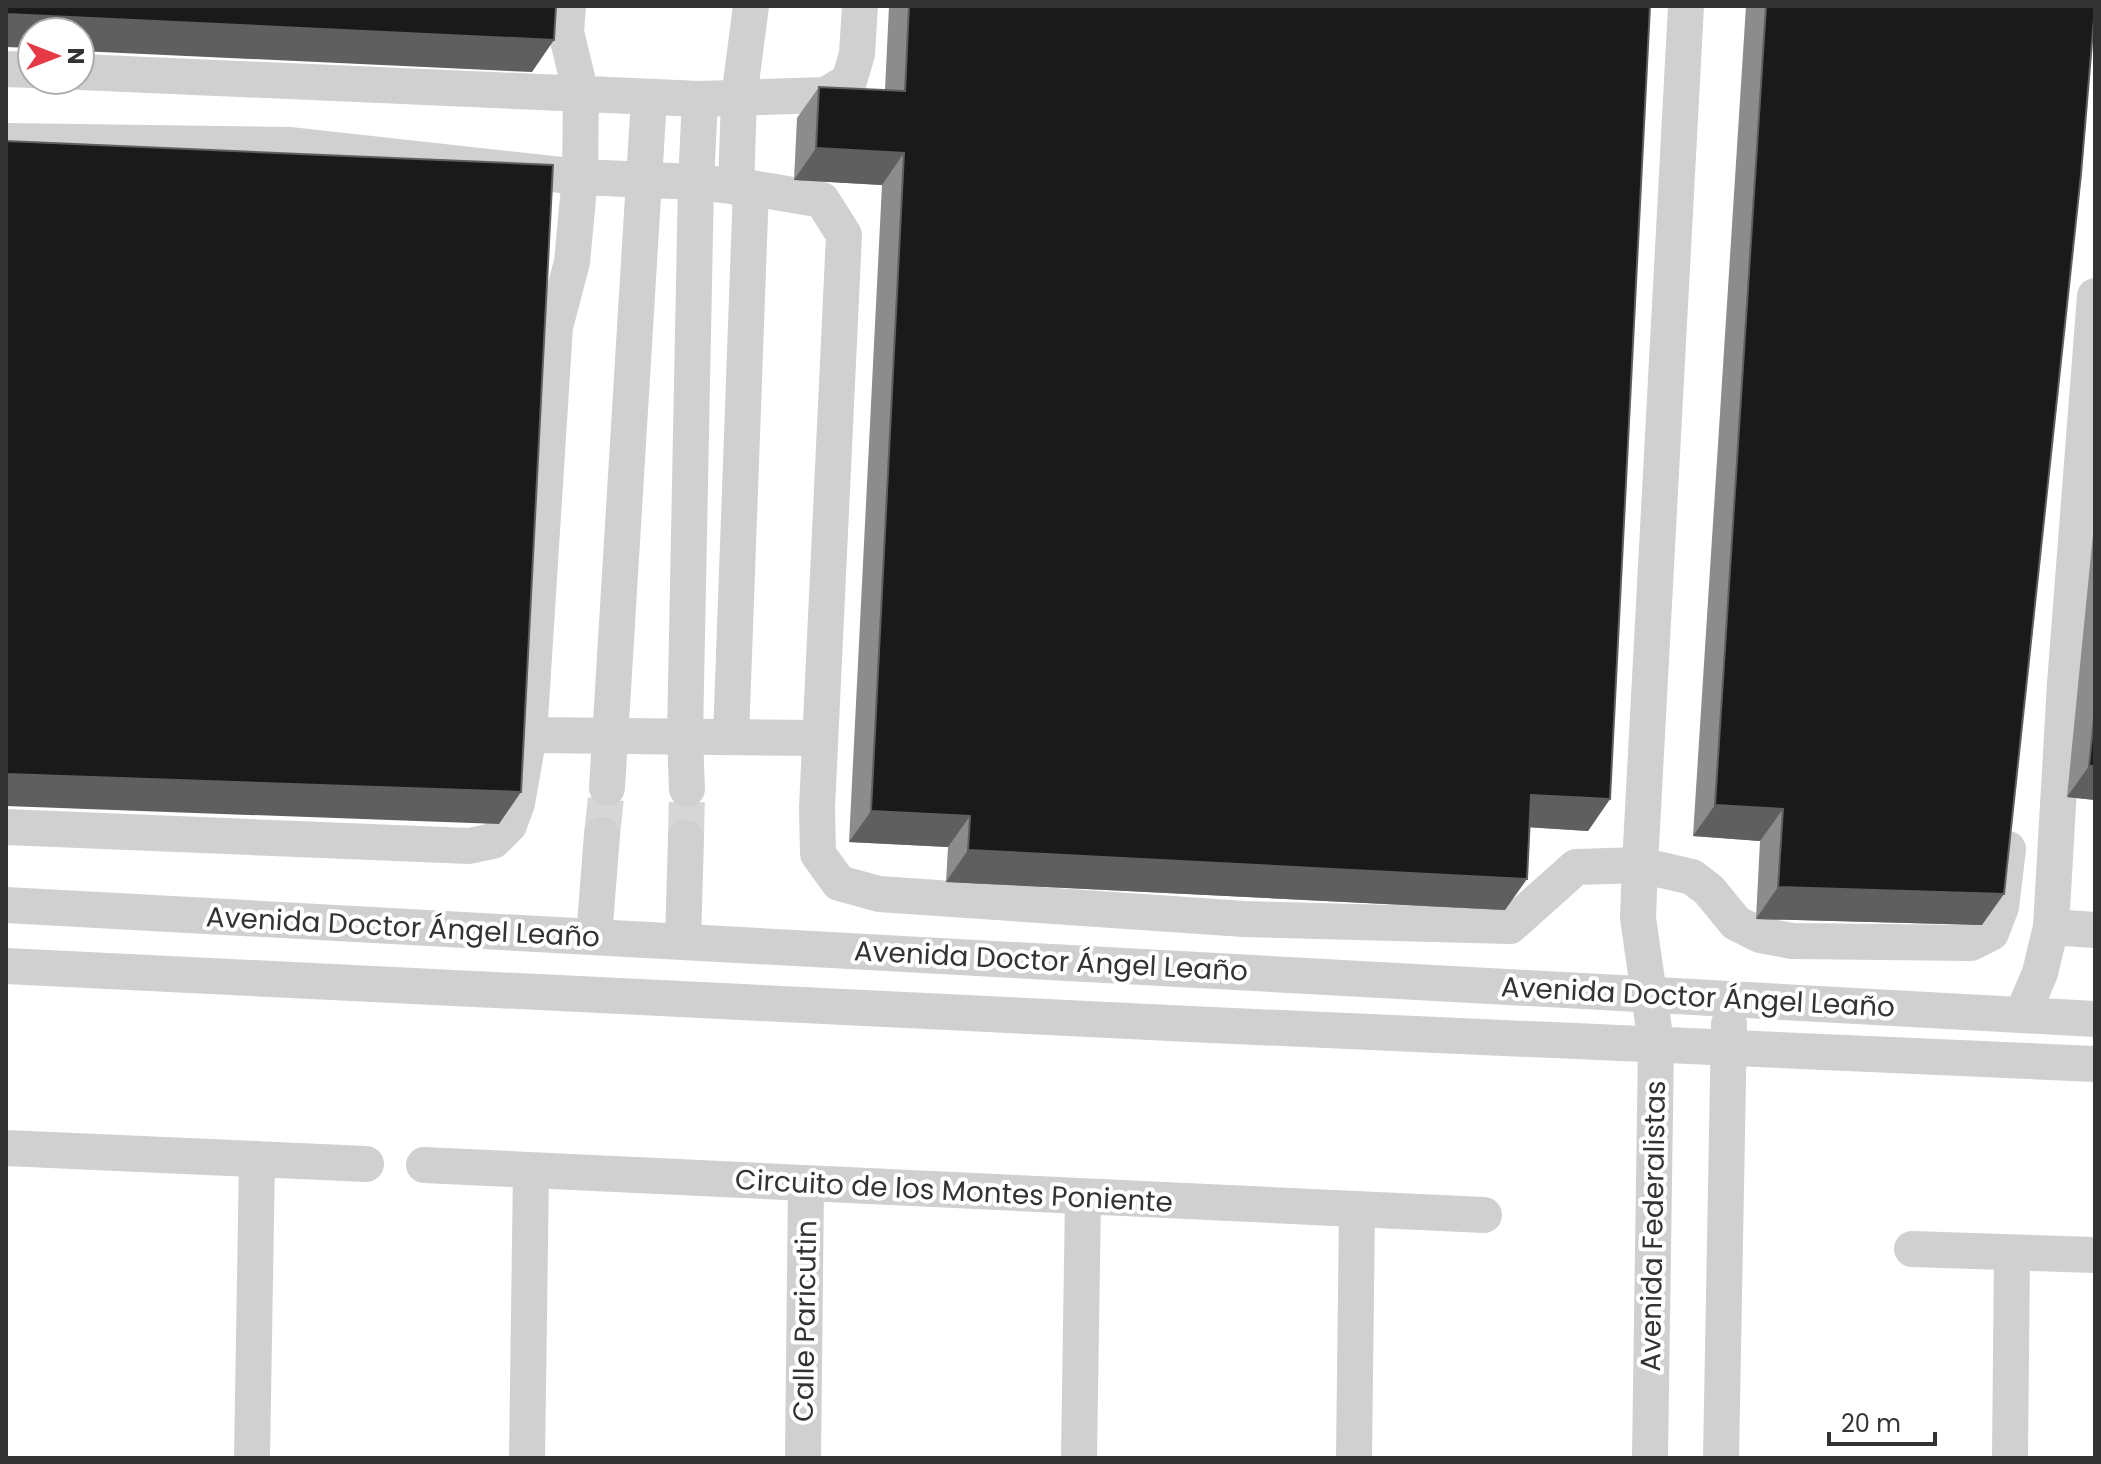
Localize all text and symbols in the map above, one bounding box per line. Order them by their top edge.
north arrow [16,16,96,96]
text: N [60,48,91,64]
street label: Avenida Doctor Ángel Leaño [205,897,601,957]
street label: Avenida Doctor Ángel Leaño [853,931,1249,991]
street label: Avenida Doctor Ángel Leaño [1500,967,1896,1027]
street label: Avenida Federalistas [1631,1080,1675,1372]
street label: Circuito de los Montes Poniente [734,1160,1174,1222]
street label: Calle Paricutin [784,1220,826,1422]
scale bar [1829,1396,1935,1446]
text: 20 m [1841,1407,1901,1440]

